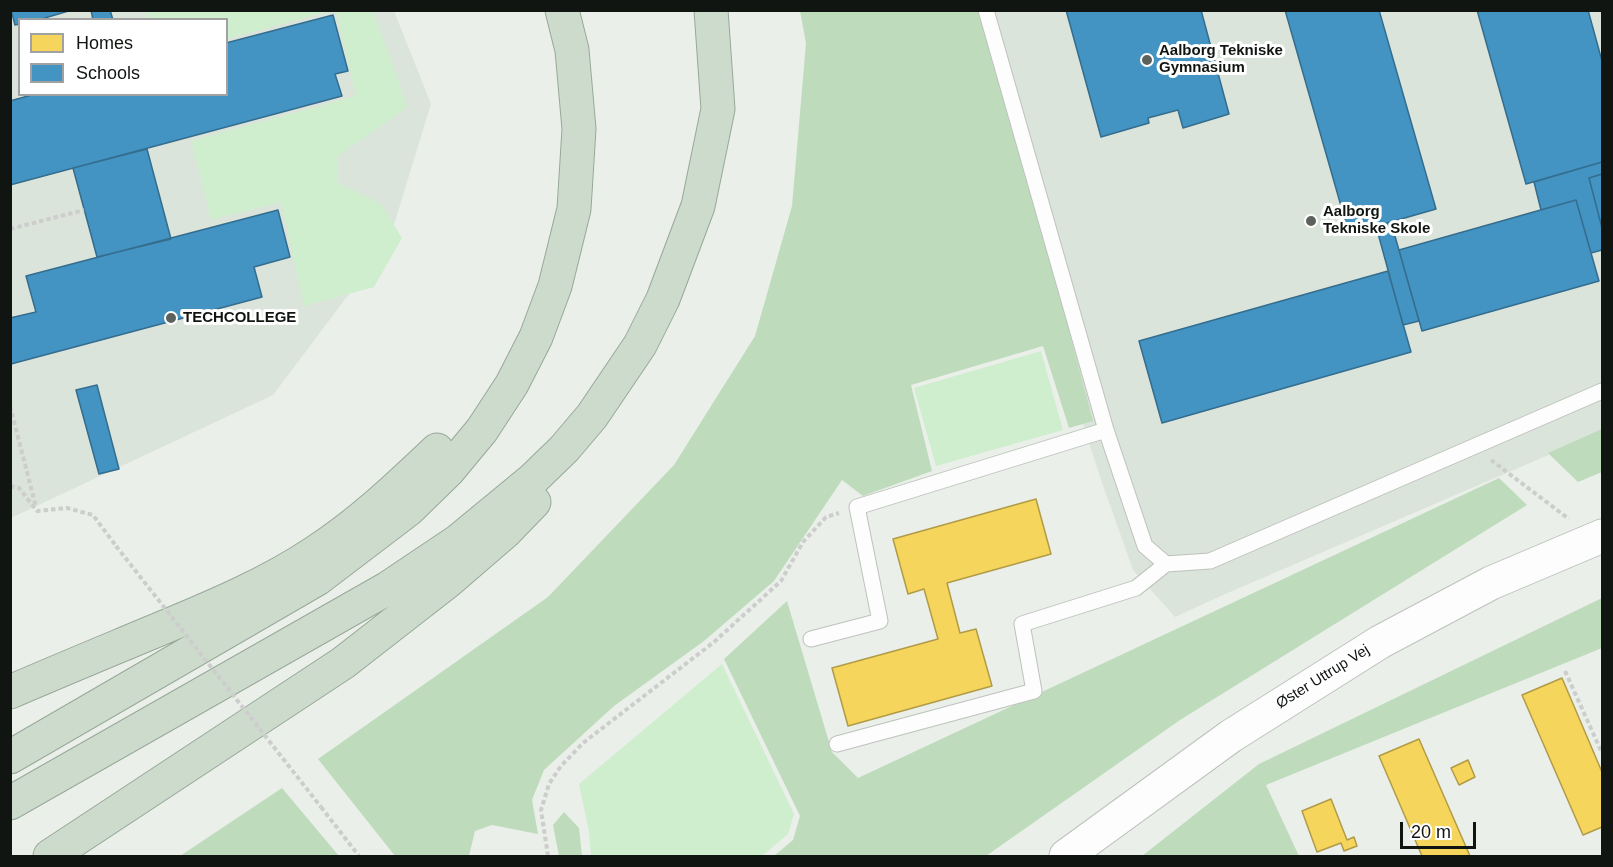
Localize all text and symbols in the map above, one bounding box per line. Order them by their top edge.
legend [18,18,228,96]
text: Homes [76,33,133,53]
place label: Aalborg Tekniske Gymnasium [1159,42,1283,77]
marker: Aalborg Tekniske Gymnasium [1140,53,1154,67]
text: Schools [76,63,140,83]
place label: Aalborg Tekniske Skole [1323,203,1430,238]
marker: Aalborg Tekniske Skole [1304,214,1318,228]
place label: TECHCOLLEGE [183,309,296,327]
marker: TECHCOLLEGE [164,311,178,325]
street label: Øster Uttrup Vej [1273,641,1373,713]
scale bar [1403,810,1480,848]
text: 20 m [1411,822,1451,842]

